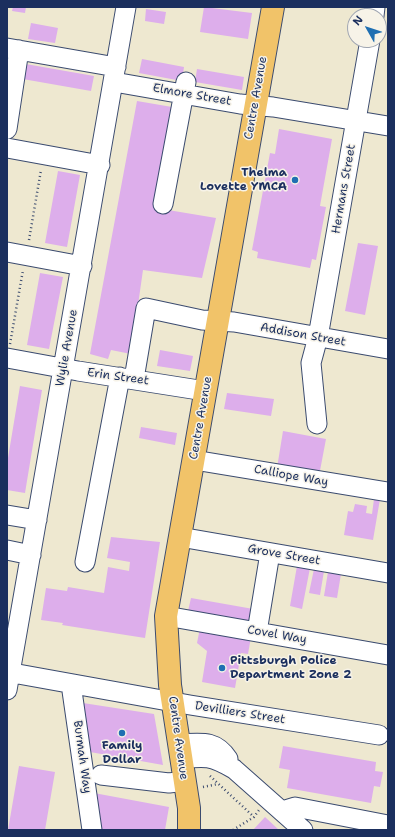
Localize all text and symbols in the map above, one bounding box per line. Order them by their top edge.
north arrow [347,8,387,48]
text: N [349,13,367,29]
street label: Centre Avenue [242,55,270,141]
street label: Elmore Street [152,81,232,109]
street label: Hermans Street [329,143,359,235]
place label: Thelma Lovette YMCA [200,166,287,194]
marker: Thelma Lovette YMCA [290,175,300,185]
street label: Wylie Avenue [53,308,81,388]
street label: Addison Street [259,320,347,350]
street label: Erin Street [86,366,150,388]
street label: Centre Avenue [187,375,215,461]
street label: Calliope Way [253,462,329,490]
street label: Grove Street [246,542,322,568]
street label: Covel Way [246,623,308,647]
place label: Pittsburgh Police Department Zone 2 [230,654,352,682]
marker: Pittsburgh Police Department Zone 2 [217,663,227,673]
street label: Centre Avenue [165,695,191,781]
street label: Devilliers Street [194,699,286,727]
street label: Burmah Way [70,719,94,795]
marker: Family Dollar [117,728,127,738]
place label: Family Dollar [102,739,142,767]

